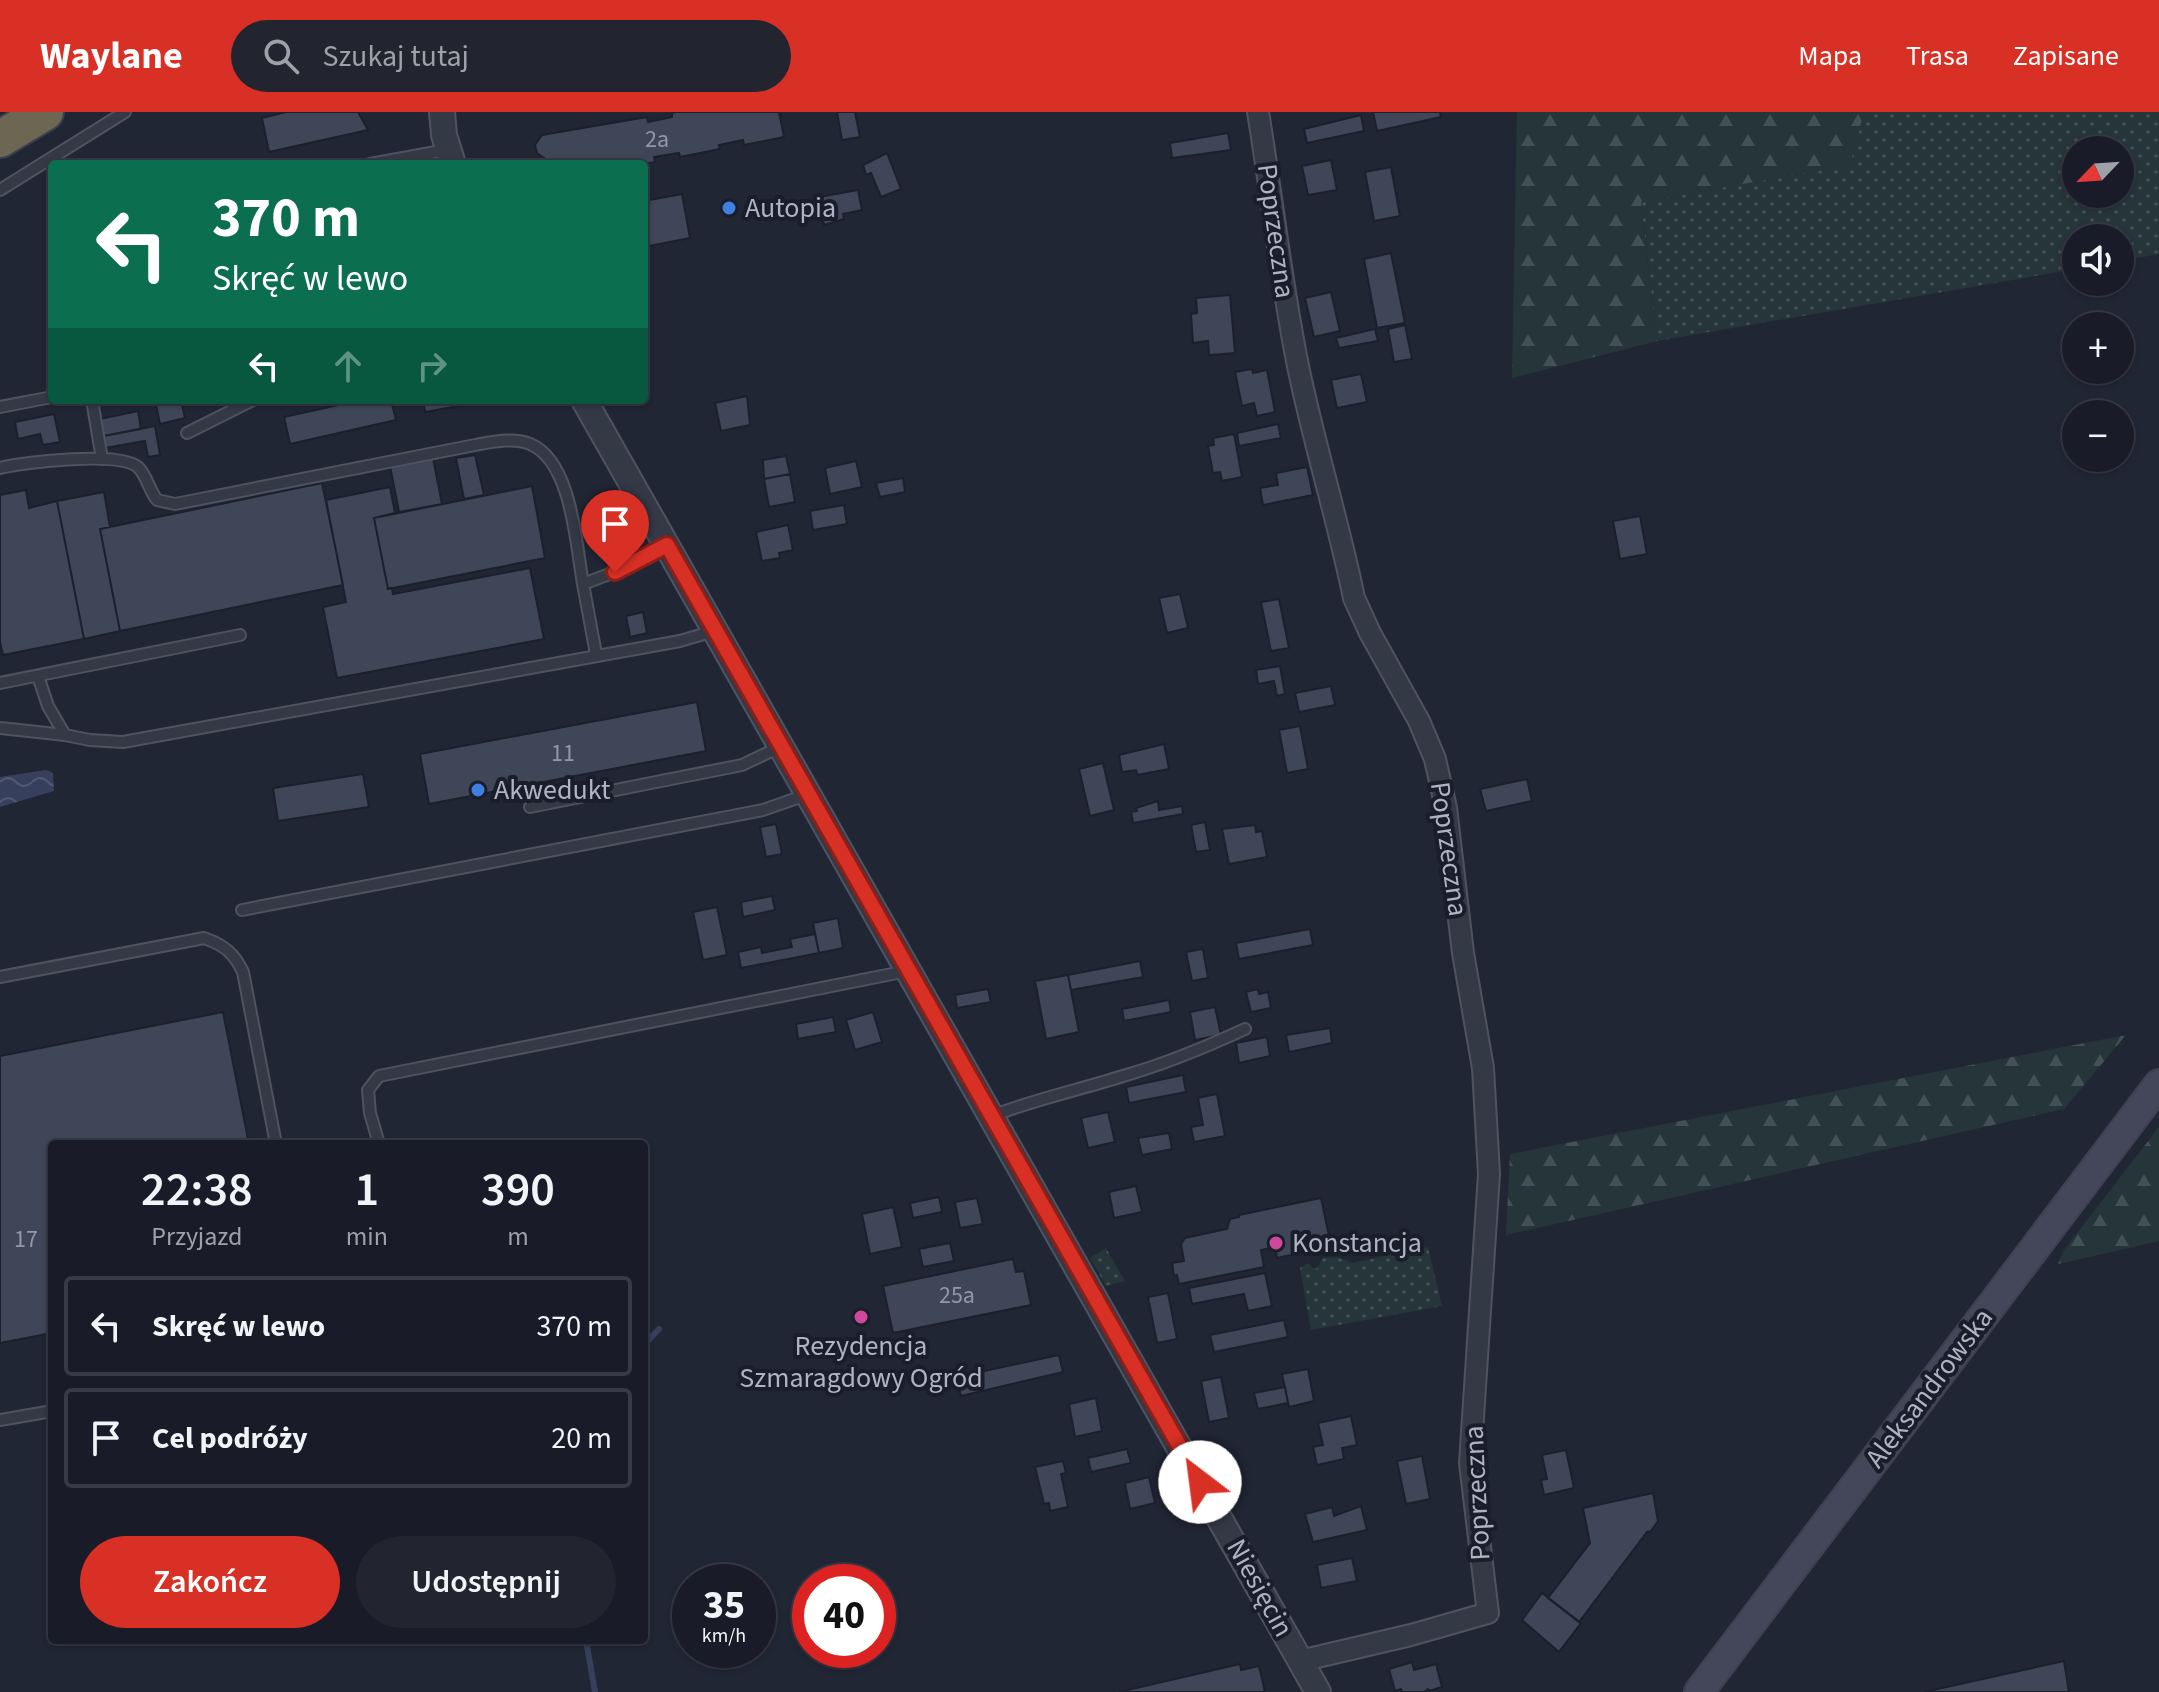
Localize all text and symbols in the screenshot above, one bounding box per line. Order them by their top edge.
search box [231,20,791,92]
text: Waylane [40,29,183,83]
icon: search [259,34,303,78]
text: Szukaj tutaj [323,35,469,78]
text: Mapa [1798,36,1862,76]
text: Trasa [1906,36,1969,76]
text: Zapisane [2013,36,2119,76]
house number: 2a [645,122,669,157]
north arrow [2062,136,2134,208]
map controls [2062,136,2134,472]
street label: Poprzeczna [1247,161,1305,301]
text: 370 m [212,179,360,258]
place label: Autopia [745,188,836,228]
icon: left [80,192,184,296]
marker: Autopia [720,199,738,217]
button: sound [2062,224,2134,296]
text: Skręć w lewo [212,253,408,304]
button: + [2062,312,2134,384]
icon: left [242,344,286,388]
icon: ahead [326,344,370,388]
icon: right [410,344,454,388]
button: − [2062,400,2134,472]
pin [581,490,649,572]
icon: arrive [593,502,637,546]
house number: 11 [551,736,575,771]
place label: Akwedukt [494,770,611,810]
street label: Poprzeczna [1420,779,1478,919]
marker: Akwedukt [469,781,487,799]
text: 22:38 [141,1156,253,1224]
text: 1 [355,1156,379,1224]
text: 390 [481,1156,555,1224]
text: Przyjazd [151,1218,243,1255]
text: min [346,1218,388,1255]
text: m [507,1218,529,1255]
house number: 17 [14,1222,38,1257]
place label: Konstancja [1292,1223,1422,1263]
marker: Konstancja [1267,1234,1285,1252]
house number: 25a [939,1278,975,1313]
street label: Aleksandrowska [1856,1300,2002,1476]
icon: left [84,1304,128,1348]
text: Skręć w lewo [152,1305,325,1348]
text: 370 m [536,1305,612,1348]
marker: Rezydencja Szmaragdowy Ogród [852,1308,870,1326]
place label: Rezydencja Szmaragdowy Ogród [739,1326,983,1398]
icon: arrive [84,1416,128,1460]
text: Cel podróży [152,1417,308,1460]
text: 20 m [551,1417,612,1460]
street label: Poprzeczna [1453,1424,1501,1562]
position arrow [1158,1440,1242,1524]
street label: Niesięcin [1217,1532,1303,1644]
button: Zakończ [80,1536,340,1628]
button: Udostępnij [356,1536,616,1628]
speed limit sign: 40 [792,1564,896,1668]
text: 35 [703,1577,745,1634]
text: km/h [702,1622,746,1650]

